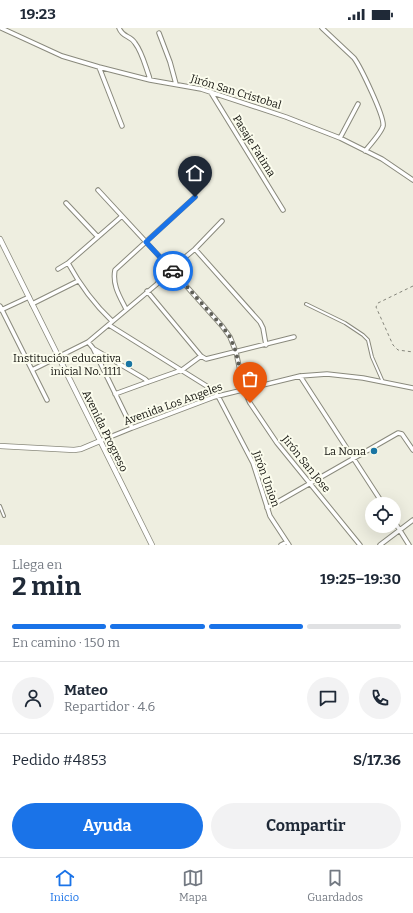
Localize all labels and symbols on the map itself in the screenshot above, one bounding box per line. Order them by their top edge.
street label: Jirón San Cristobal [188,72,283,112]
street label: Pasaje Fatima [230,113,278,179]
pin [178,156,212,197]
courier [153,251,193,291]
place label: Institución educativa inicial No. 1111 [13,352,122,378]
marker: Institución educativa inicial No. 1111 [124,359,134,369]
pin [233,362,267,403]
street label: Avenida Los Angeles [122,380,224,428]
street label: Avenida Progreso [80,388,130,474]
street label: Jirón San Jose [278,432,333,495]
place label: La Nona [324,445,366,458]
marker: La Nona [369,446,379,456]
street label: Jirón Union [249,448,282,509]

